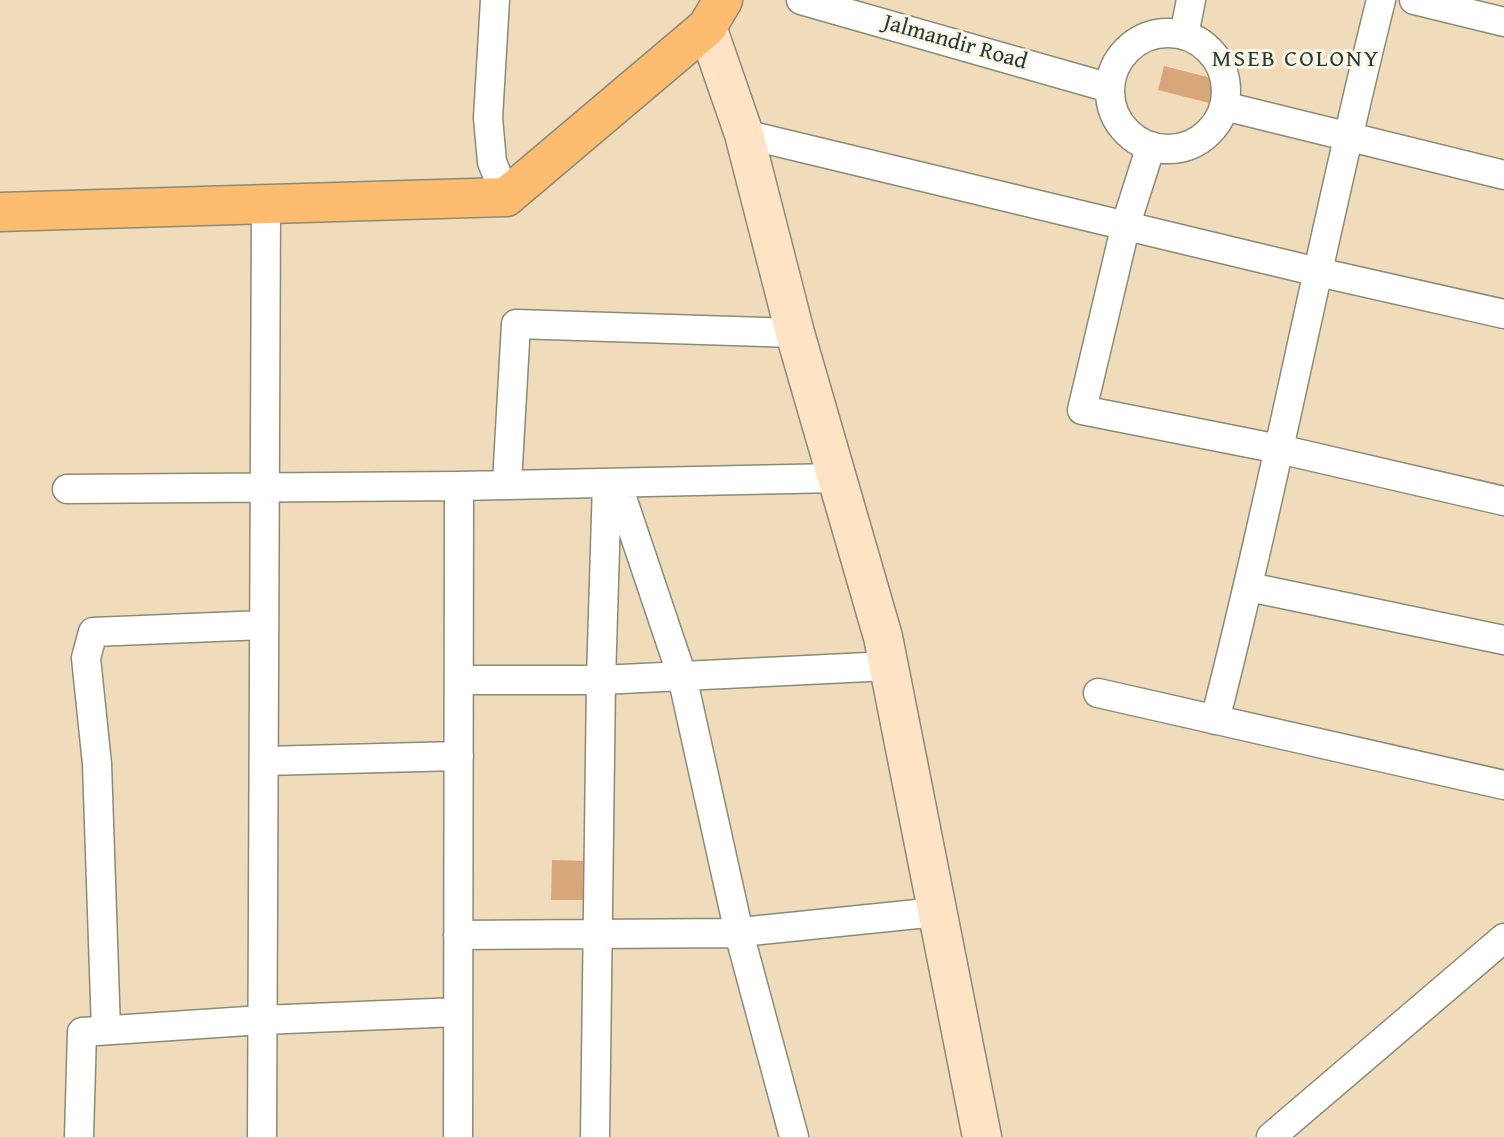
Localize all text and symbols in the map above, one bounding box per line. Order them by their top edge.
street label: Jalmandir Road [880,9,1030,77]
district label: MSEB COLONY [1213,46,1379,74]

